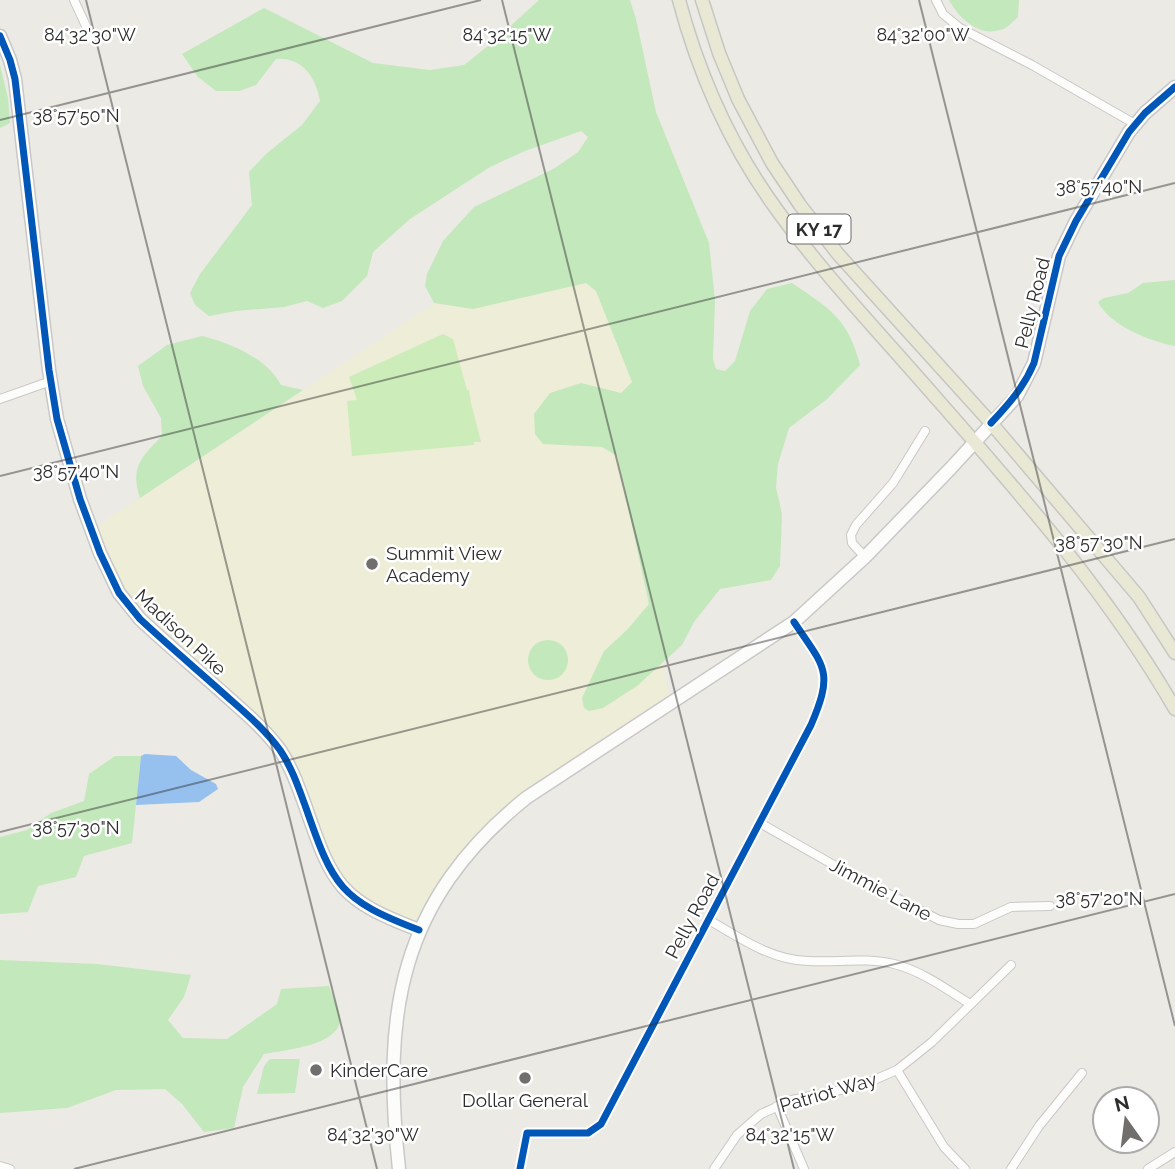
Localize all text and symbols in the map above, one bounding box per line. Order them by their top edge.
text: 84°32'30"W [44,24,136,45]
text: 84°32'15"W [463,24,552,45]
text: 84°32'00"W [876,24,970,45]
text: 38°57'50"N [32,105,120,126]
text: 38°57'40"N [1056,176,1142,197]
road number: KY 17 [788,214,850,244]
street label: Pelly Road [1010,255,1054,351]
text: 38°57'40"N [33,461,119,482]
text: 38°57'30"N [1055,532,1143,553]
place label: Summit View Academy [386,542,502,586]
marker: Summit View Academy [364,556,380,572]
street label: Madison Pike [131,584,231,680]
text: 38°57'30"N [32,817,120,838]
street label: Jimmie Lane [826,853,936,925]
street label: Pelly Road [660,870,724,962]
text: 38°57'20"N [1055,888,1143,909]
place label: KinderCare [330,1059,428,1081]
marker: KinderCare [308,1062,324,1078]
street label: Patriot Way [777,1068,879,1116]
marker: Dollar General [517,1070,533,1086]
north arrow [1091,1085,1161,1155]
place label: Dollar General [462,1089,589,1111]
text: N [1112,1091,1132,1116]
text: 84°32'30"W [327,1124,419,1145]
text: 84°32'15"W [746,1124,835,1145]

